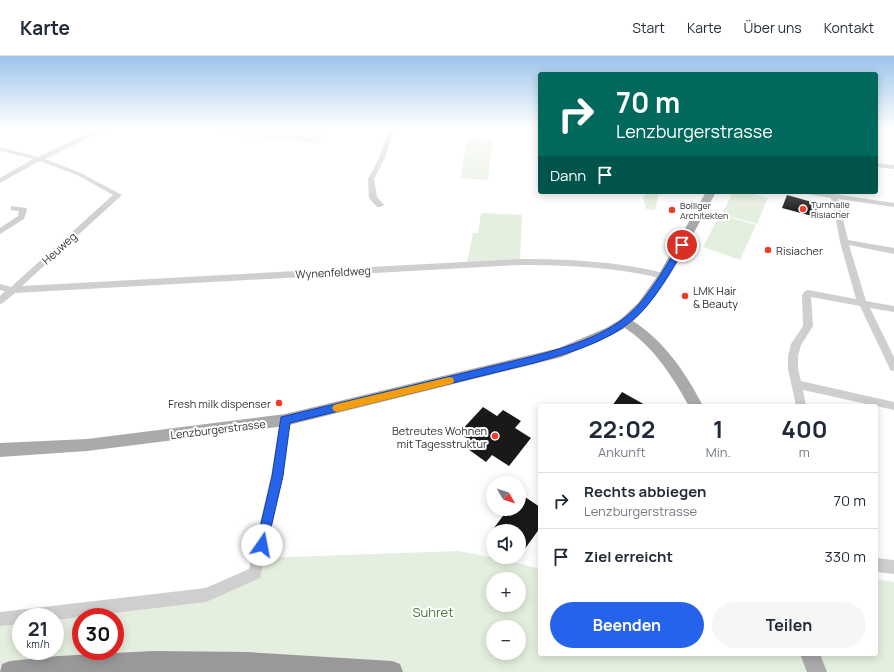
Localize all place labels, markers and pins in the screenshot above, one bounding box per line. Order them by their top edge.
place label: Turnhalle Risiacher [811,198,850,221]
place label: Bolliger Architekten [680,199,728,222]
marker: Turnhalle Risiacher [798,204,808,214]
marker: Bolliger Architekten [667,205,677,215]
pin [665,228,699,262]
place label: Risiacher [776,243,823,258]
marker: Risiacher [763,245,773,255]
place label: LMK Hair & Beauty [693,283,738,311]
marker: LMK Hair & Beauty [680,291,690,301]
place label: Fresh milk dispenser [168,396,271,411]
marker: Fresh milk dispenser [274,398,284,408]
place label: Betreutes Wohnen mit Tagesstruktur [392,423,487,451]
marker: Betreutes Wohnen mit Tagesstruktur [490,431,500,441]

